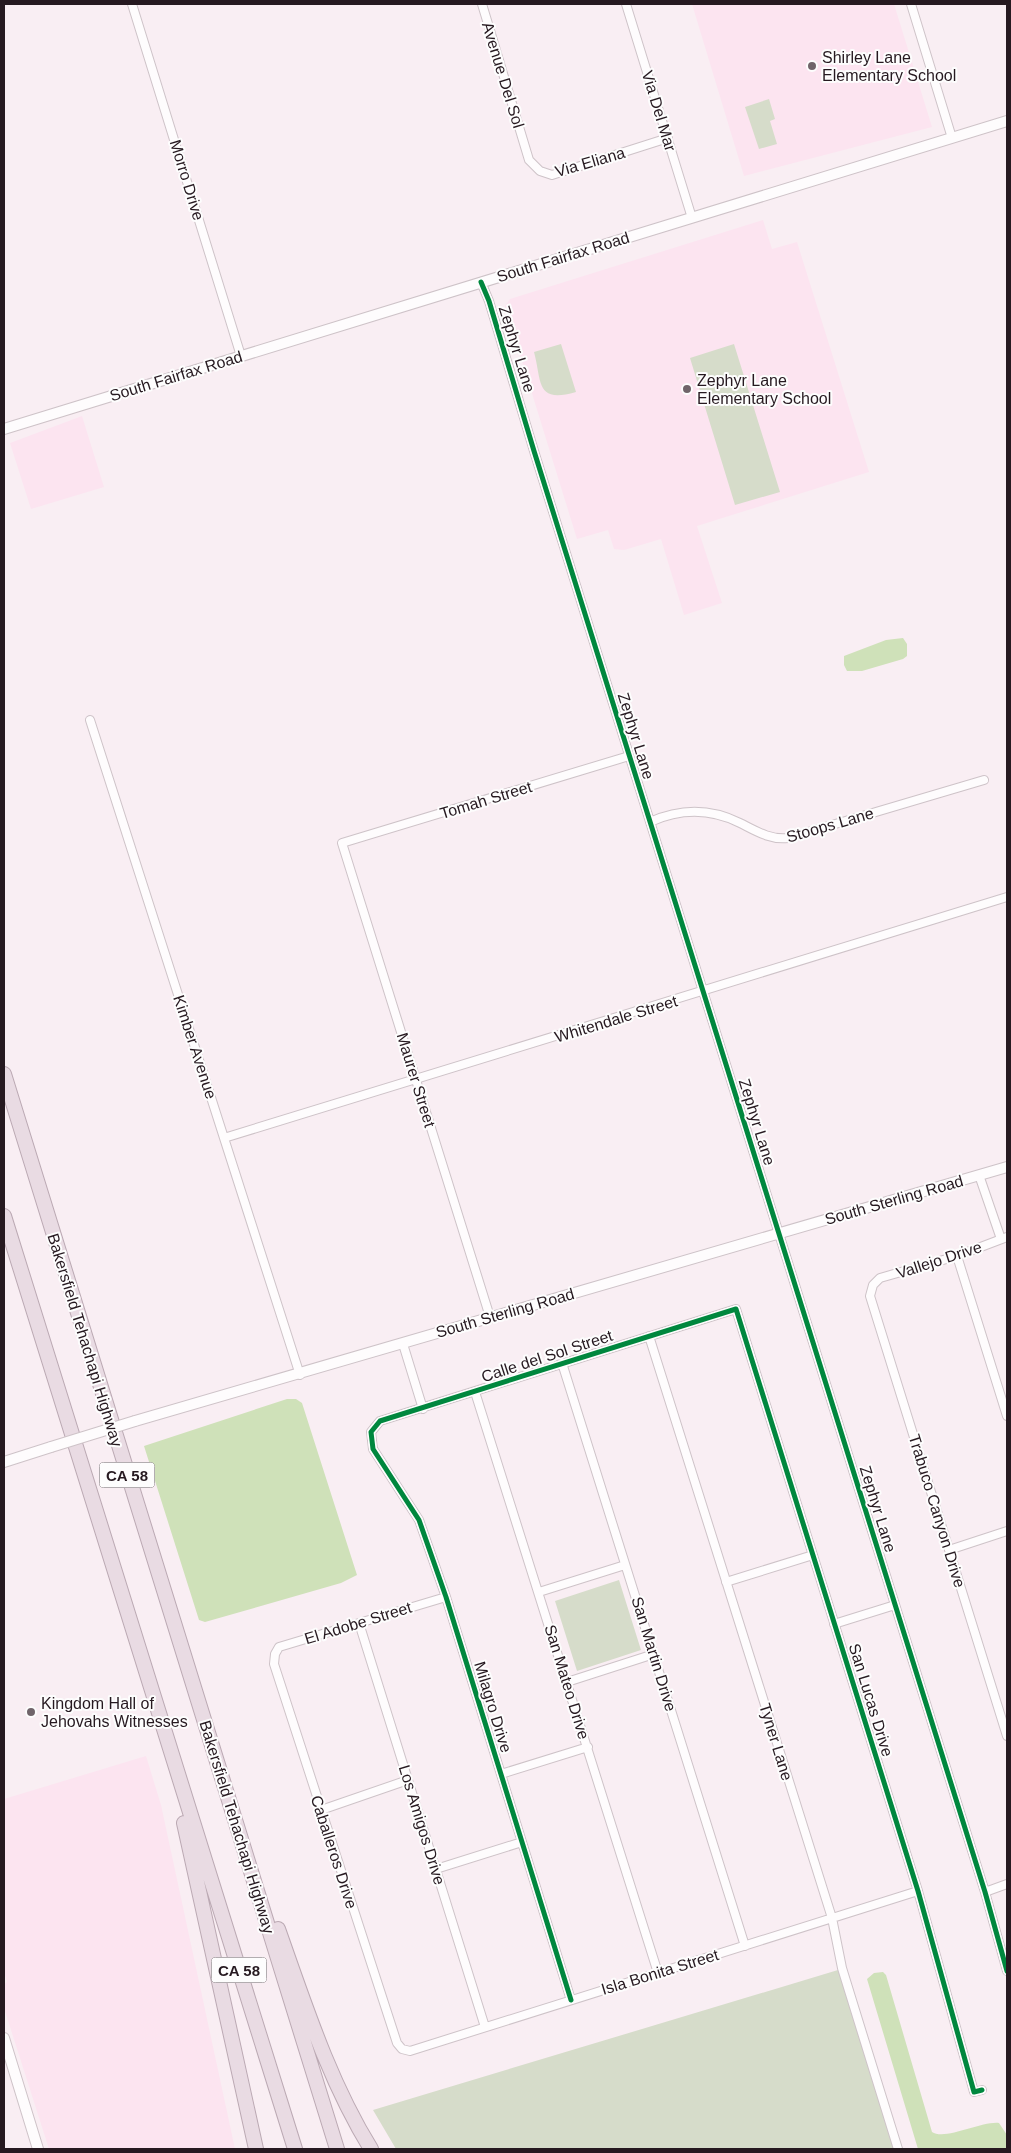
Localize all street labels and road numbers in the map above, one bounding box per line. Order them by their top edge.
street label: Avenue Del Sol [479,20,527,130]
street label: Via Del Mar [639,69,679,154]
street label: Morro Drive [167,138,207,223]
street label: Via Eliana [553,144,627,180]
street label: South Fairfax Road [495,229,631,285]
street label: Zephyr Lane [496,304,538,395]
street label: South Fairfax Road [108,348,244,404]
street label: Zephyr Lane [615,691,657,782]
street label: Tomah Street [438,778,535,822]
street label: Stoops Lane [784,804,876,846]
street label: Whitendale Street [553,992,680,1046]
street label: Kimber Avenue [170,993,220,1101]
street label: Maurer Street [394,1031,439,1130]
street label: Zephyr Lane [736,1077,778,1168]
street label: South Sterling Road [823,1172,965,1228]
street label: Bakersfield Tehachapi Highway [44,1231,126,1449]
street label: Vallejo Drive [894,1238,984,1282]
street label: South Sterling Road [434,1285,576,1341]
street label: Calle del Sol Street [479,1327,615,1385]
street label: Trabuco Canyon Drive [906,1432,968,1590]
road number: CA 58 [100,1462,154,1488]
street label: Zephyr Lane [857,1464,899,1555]
street label: San Martin Drive [628,1595,680,1714]
street label: El Adobe Street [302,1598,414,1647]
street label: San Mateo Drive [541,1623,593,1742]
street label: San Lucas Drive [846,1641,896,1759]
street label: Milagro Drive [471,1659,515,1755]
street label: Tyner Lane [756,1701,796,1783]
street label: Bakersfield Tehachapi Highway [196,1718,278,1936]
street label: Los Amigos Drive [396,1763,448,1887]
street label: Caballeros Drive [308,1793,360,1911]
street label: Isla Bonita Street [599,1946,721,1998]
road number: CA 58 [212,1958,266,1982]

